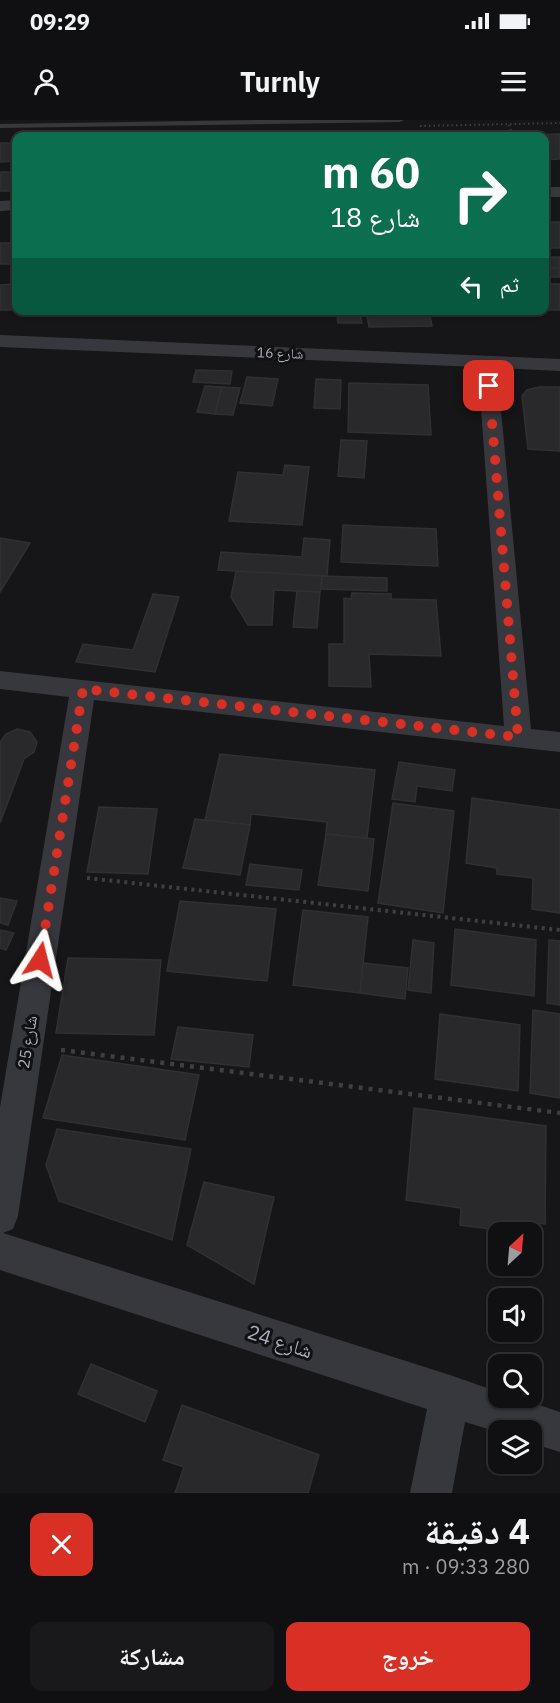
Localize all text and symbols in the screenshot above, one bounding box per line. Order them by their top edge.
text: 09:29 [30,7,90,36]
text: Turnly [240,64,320,99]
icon: person [30,65,63,98]
icon: menu [497,65,530,98]
text: 60 m [322,145,420,200]
icon: right [441,156,519,234]
text: شارع 18 [330,199,420,234]
text: ثم [500,269,519,298]
icon: left [455,270,488,303]
street label: شارع 16 [256,343,304,364]
pin [463,360,514,411]
icon: arrive [472,369,505,402]
position arrow [8,928,72,992]
street label: شارع 25 [13,1014,42,1070]
north arrow [488,1222,542,1276]
map controls [488,1222,542,1474]
button: sound [488,1288,542,1342]
street label: شارع 24 [244,1318,316,1364]
button: search [488,1354,542,1408]
button: layers [488,1420,542,1474]
text: 4 دقيقة [424,1507,530,1554]
button: close [30,1513,93,1576]
text: 280 m · 09:33 [402,1553,530,1580]
button: مشاركة [30,1622,274,1691]
button: خروج [286,1622,530,1691]

